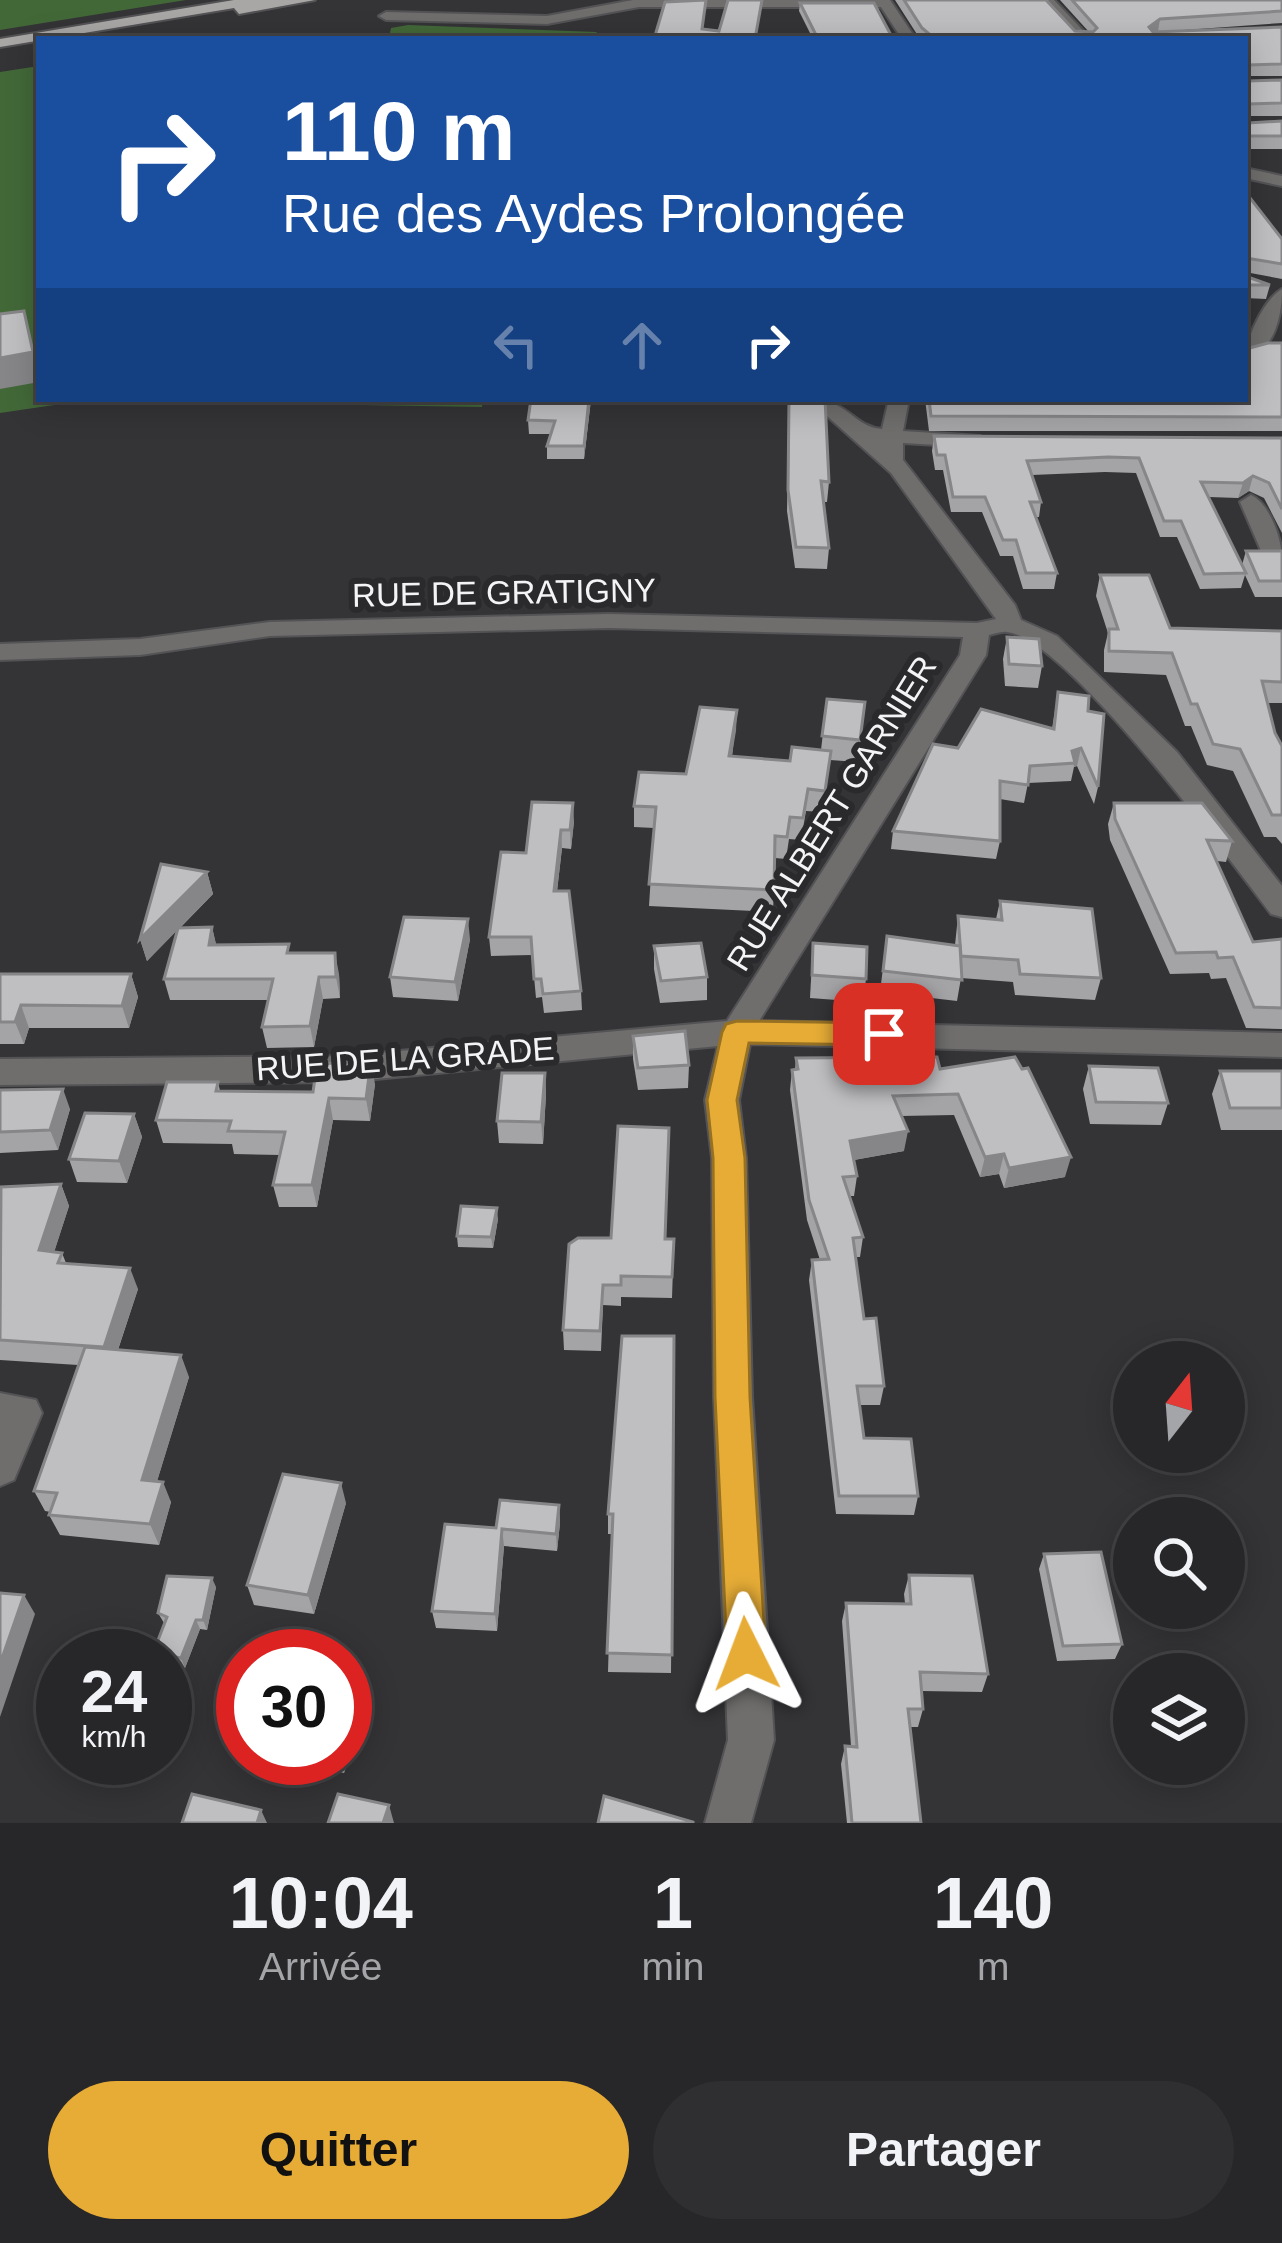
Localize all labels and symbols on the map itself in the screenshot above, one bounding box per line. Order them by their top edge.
street label: RUE DE GRATIGNY [352,571,656,614]
street label: RUE ALBERT GARNIER [719,649,943,977]
pin [833,983,935,1085]
street label: RUE DE LA GRADE [255,1030,555,1087]
north arrow [1113,1341,1245,1473]
position arrow [683,1591,809,1717]
speed limit sign: 30 [216,1629,372,1785]

